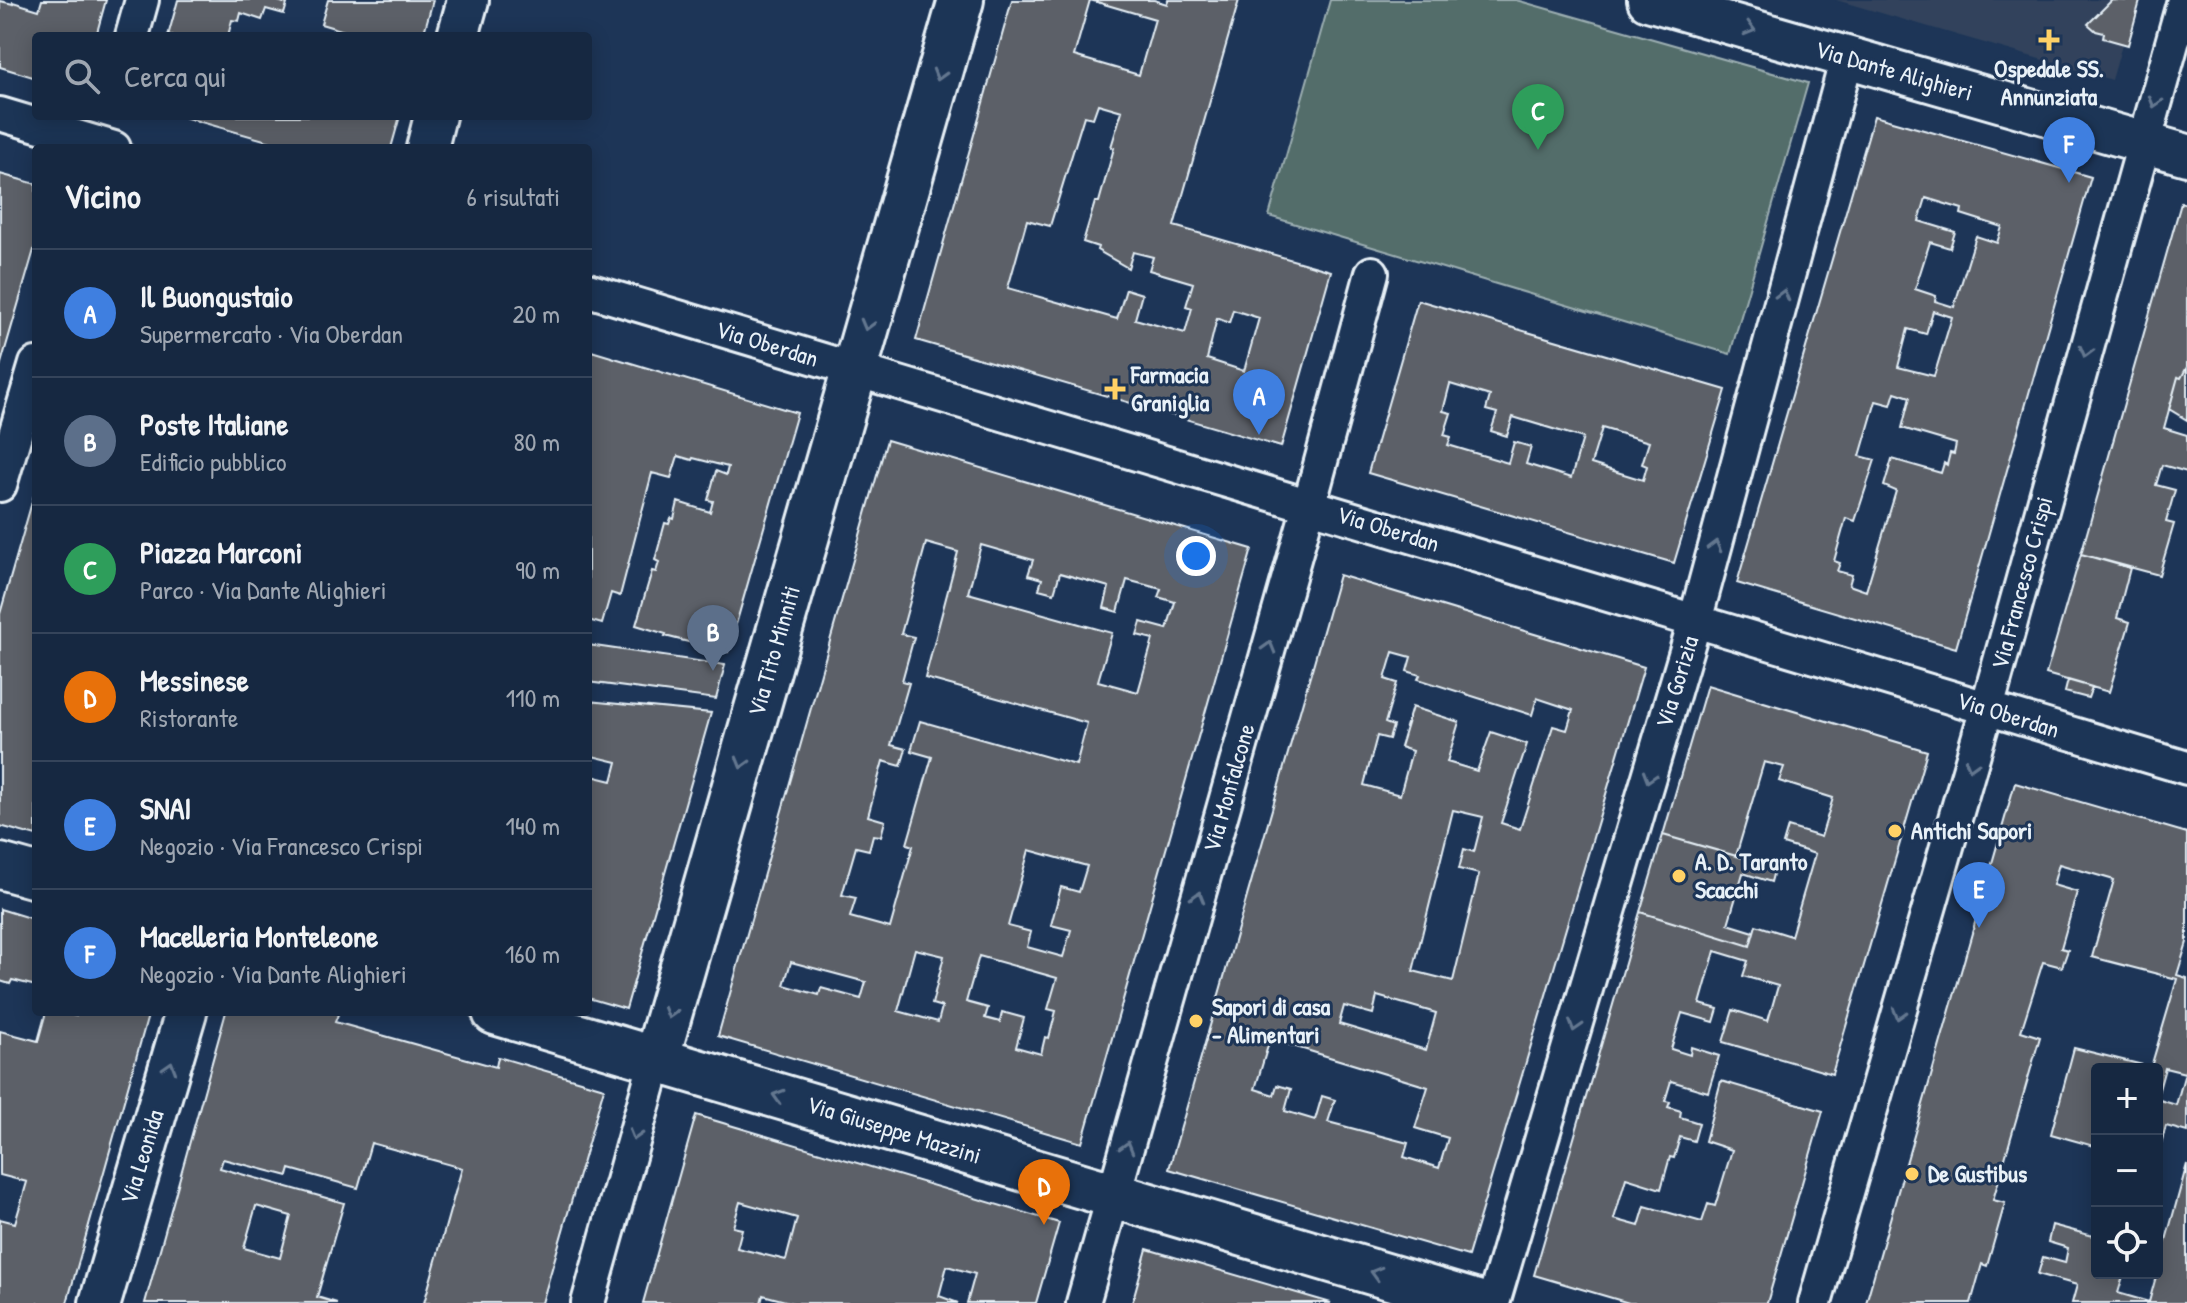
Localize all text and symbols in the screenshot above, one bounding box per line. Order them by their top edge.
one-way arrow [1742,20,1756,37]
marker: Ospedale SS. Annunziata [2038,29,2060,51]
search box [32,32,592,120]
street label: Via Dante Alighieri [1812,32,1977,108]
place label: Ospedale SS. Annunziata [1994,52,2104,112]
icon: search [60,54,104,98]
text: Cerca qui [124,56,227,96]
one-way arrow [932,67,948,81]
pin: C [1512,84,1564,150]
one-way arrow [2148,94,2164,108]
pin: F [2043,117,2095,183]
text: Vicino [64,173,141,219]
text: 6 risultati [467,179,560,214]
text: Il Buongustaio [140,276,293,316]
one-way arrow [1774,289,1790,303]
text: A [84,296,96,331]
text: 20 m [513,296,560,331]
street label: Via Oberdan [712,312,822,374]
text: Supermercato · Via Oberdan [140,316,403,351]
one-way arrow [860,317,876,331]
one-way arrow [2078,345,2095,359]
place label: Farmacia Graniglia [1130,358,1210,419]
pin: A [1233,369,1285,435]
marker: Farmacia Graniglia [1106,380,1124,398]
text: Poste Italiane [140,404,288,444]
text: B [83,424,97,459]
text: 80 m [513,424,560,459]
text: Edificio pubblico [140,444,286,479]
street label: Via Francesco Crispi [1983,493,2059,673]
street label: Via Oberdan [1333,497,1443,559]
text: Piazza Marconi [140,532,302,572]
your location [1176,536,1216,576]
one-way arrow [1706,540,1722,554]
text: C [83,552,97,587]
text: 90 m [515,552,560,587]
text: Parco · Via Dante Alighieri [140,572,387,607]
street label: Via Tito Minniti [739,582,807,720]
pin: B [687,605,739,671]
street label: Via Gorizia [1647,632,1705,732]
one-way arrow [1260,640,1276,654]
text: Messinese [140,660,249,700]
text: D [84,680,96,715]
text: 110 m [506,680,560,715]
street label: Via Oberdan [1953,683,2063,745]
text: Ristorante [140,700,238,735]
street label: Via Monfalcone [1194,719,1262,856]
one-way arrow [735,756,751,770]
one-way arrow [1964,757,1980,771]
one-way arrow [1642,769,1658,783]
text: SNAI [140,788,191,828]
text: E [84,808,96,843]
text: 140 m [506,808,560,843]
place label: Antichi Sapori [1911,814,2032,847]
marker: Antichi Sapori [1886,822,1904,840]
text: Negozio · Via Francesco Crispi [140,828,423,863]
place label: A. D. Taranto Scacchi [1695,845,1808,905]
pin: E [1953,862,2005,928]
marker: A. D. Taranto Scacchi [1670,867,1688,885]
one-way arrow [1189,890,1205,904]
text: Macelleria Monteleone [140,916,378,956]
text: F [85,936,95,971]
text: 160 m [505,936,560,971]
text: Negozio · Via Dante Alighieri [140,956,407,991]
place label: Sapori di casa - Alimentari [1212,990,1331,1050]
one-way arrow [663,1006,679,1020]
one-way arrow [1891,1007,1908,1021]
marker: Sapori di casa - Alimentari [1187,1012,1205,1030]
one-way arrow [1568,1019,1584,1032]
one-way arrow [160,1061,176,1075]
map controls [2091,1063,2163,1279]
button: + [2091,1063,2163,1135]
street label: Via Giuseppe Mazzini [803,1087,985,1171]
one-way arrow [771,1089,785,1105]
street label: Via Leonida [112,1106,171,1208]
one-way arrow [628,1128,645,1142]
button: − [2091,1135,2163,1207]
one-way arrow [1118,1141,1134,1155]
place label: De Gustibus [1928,1157,2027,1189]
pin: D [1018,1159,1070,1225]
marker: De Gustibus [1903,1165,1921,1183]
button: locate [2091,1207,2163,1279]
one-way arrow [1369,1266,1383,1282]

